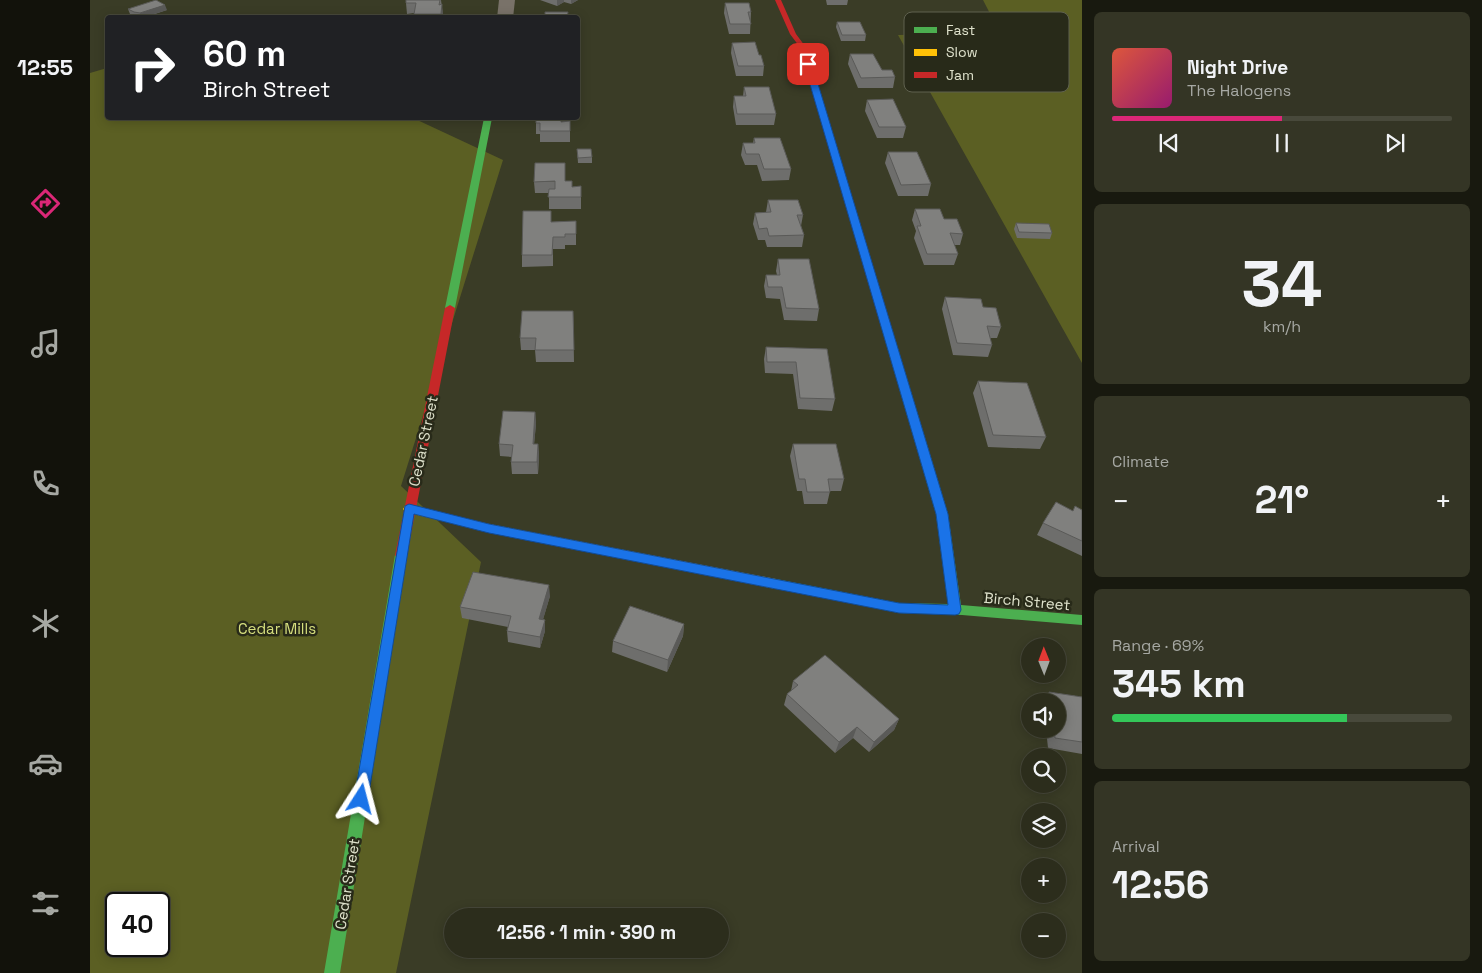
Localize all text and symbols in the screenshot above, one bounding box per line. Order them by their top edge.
legend [904,12,1069,92]
text: Fast [946,21,975,39]
text: 60 m [203,32,286,76]
icon: right [120,35,185,100]
pin [787,43,829,85]
text: Slow [946,43,978,61]
icon: arrive [794,50,822,78]
text: 12:55 [17,53,73,81]
text: Night Drive [1187,55,1288,80]
text: Jam [946,66,974,84]
text: Birch Street [203,75,330,103]
text: The Halogens [1187,80,1291,101]
icon: previous [1155,129,1183,157]
icon: pause [1268,129,1296,157]
icon: next [1381,129,1409,157]
icon: directions [28,186,63,221]
text: 34 [1242,242,1322,325]
text: km/h [1263,316,1301,337]
icon: music [28,326,63,361]
street label: Cedar Street [404,394,442,488]
text: Climate [1112,451,1169,472]
icon: phone [28,466,63,501]
text: 21° [1255,476,1309,524]
text: − [1112,483,1129,519]
text: + [1435,483,1452,519]
street label: Birch Street [983,588,1071,614]
icon: climate [28,606,63,641]
park label: Cedar Mills [238,619,316,638]
text: Range · 69% [1112,635,1204,656]
north arrow [1021,638,1066,682]
map controls [1021,638,1066,958]
text: 345 km [1112,660,1246,708]
button: sound [1021,693,1066,738]
icon: car [28,746,63,781]
button: search [1021,748,1066,793]
position arrow [334,772,386,824]
button: layers [1021,803,1066,848]
text: Arrival [1112,836,1160,857]
street label: Cedar Street [330,837,364,931]
button: + [1021,858,1066,903]
text: 12:56 [1112,861,1209,909]
icon: filters [28,886,63,921]
speed limit sign: 40 [105,892,170,957]
button: − [1021,913,1066,958]
text: 12:56 · 1 min · 390 m [497,920,676,945]

